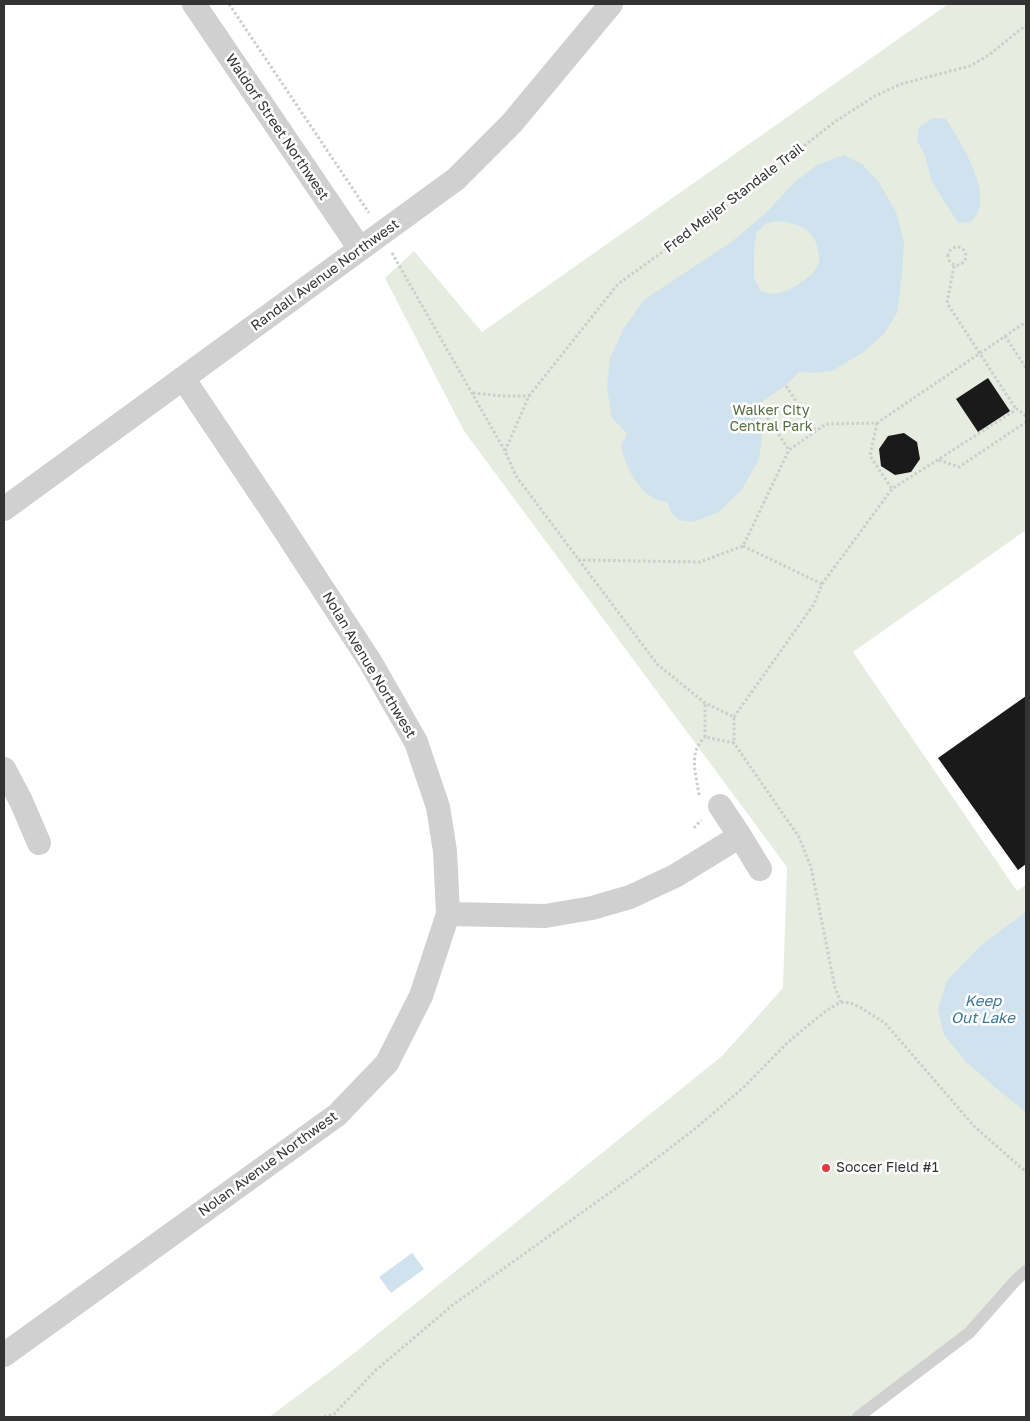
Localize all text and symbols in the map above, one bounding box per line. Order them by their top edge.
street label: Waldorf Street Northwest [222,51,332,203]
street label: Fred Meijer Standale Trail [661,140,807,256]
street label: Randall Avenue Northwest [248,216,402,334]
park label: Walker City Central Park [729,403,813,436]
street label: Nolan Avenue Northwest [319,589,419,741]
water label: Keep Out Lake [951,992,1015,1027]
street label: Nolan Avenue Northwest [195,1108,341,1220]
place label: Soccer Field #1 [836,1160,939,1176]
marker: Soccer Field #1 [820,1162,832,1174]

